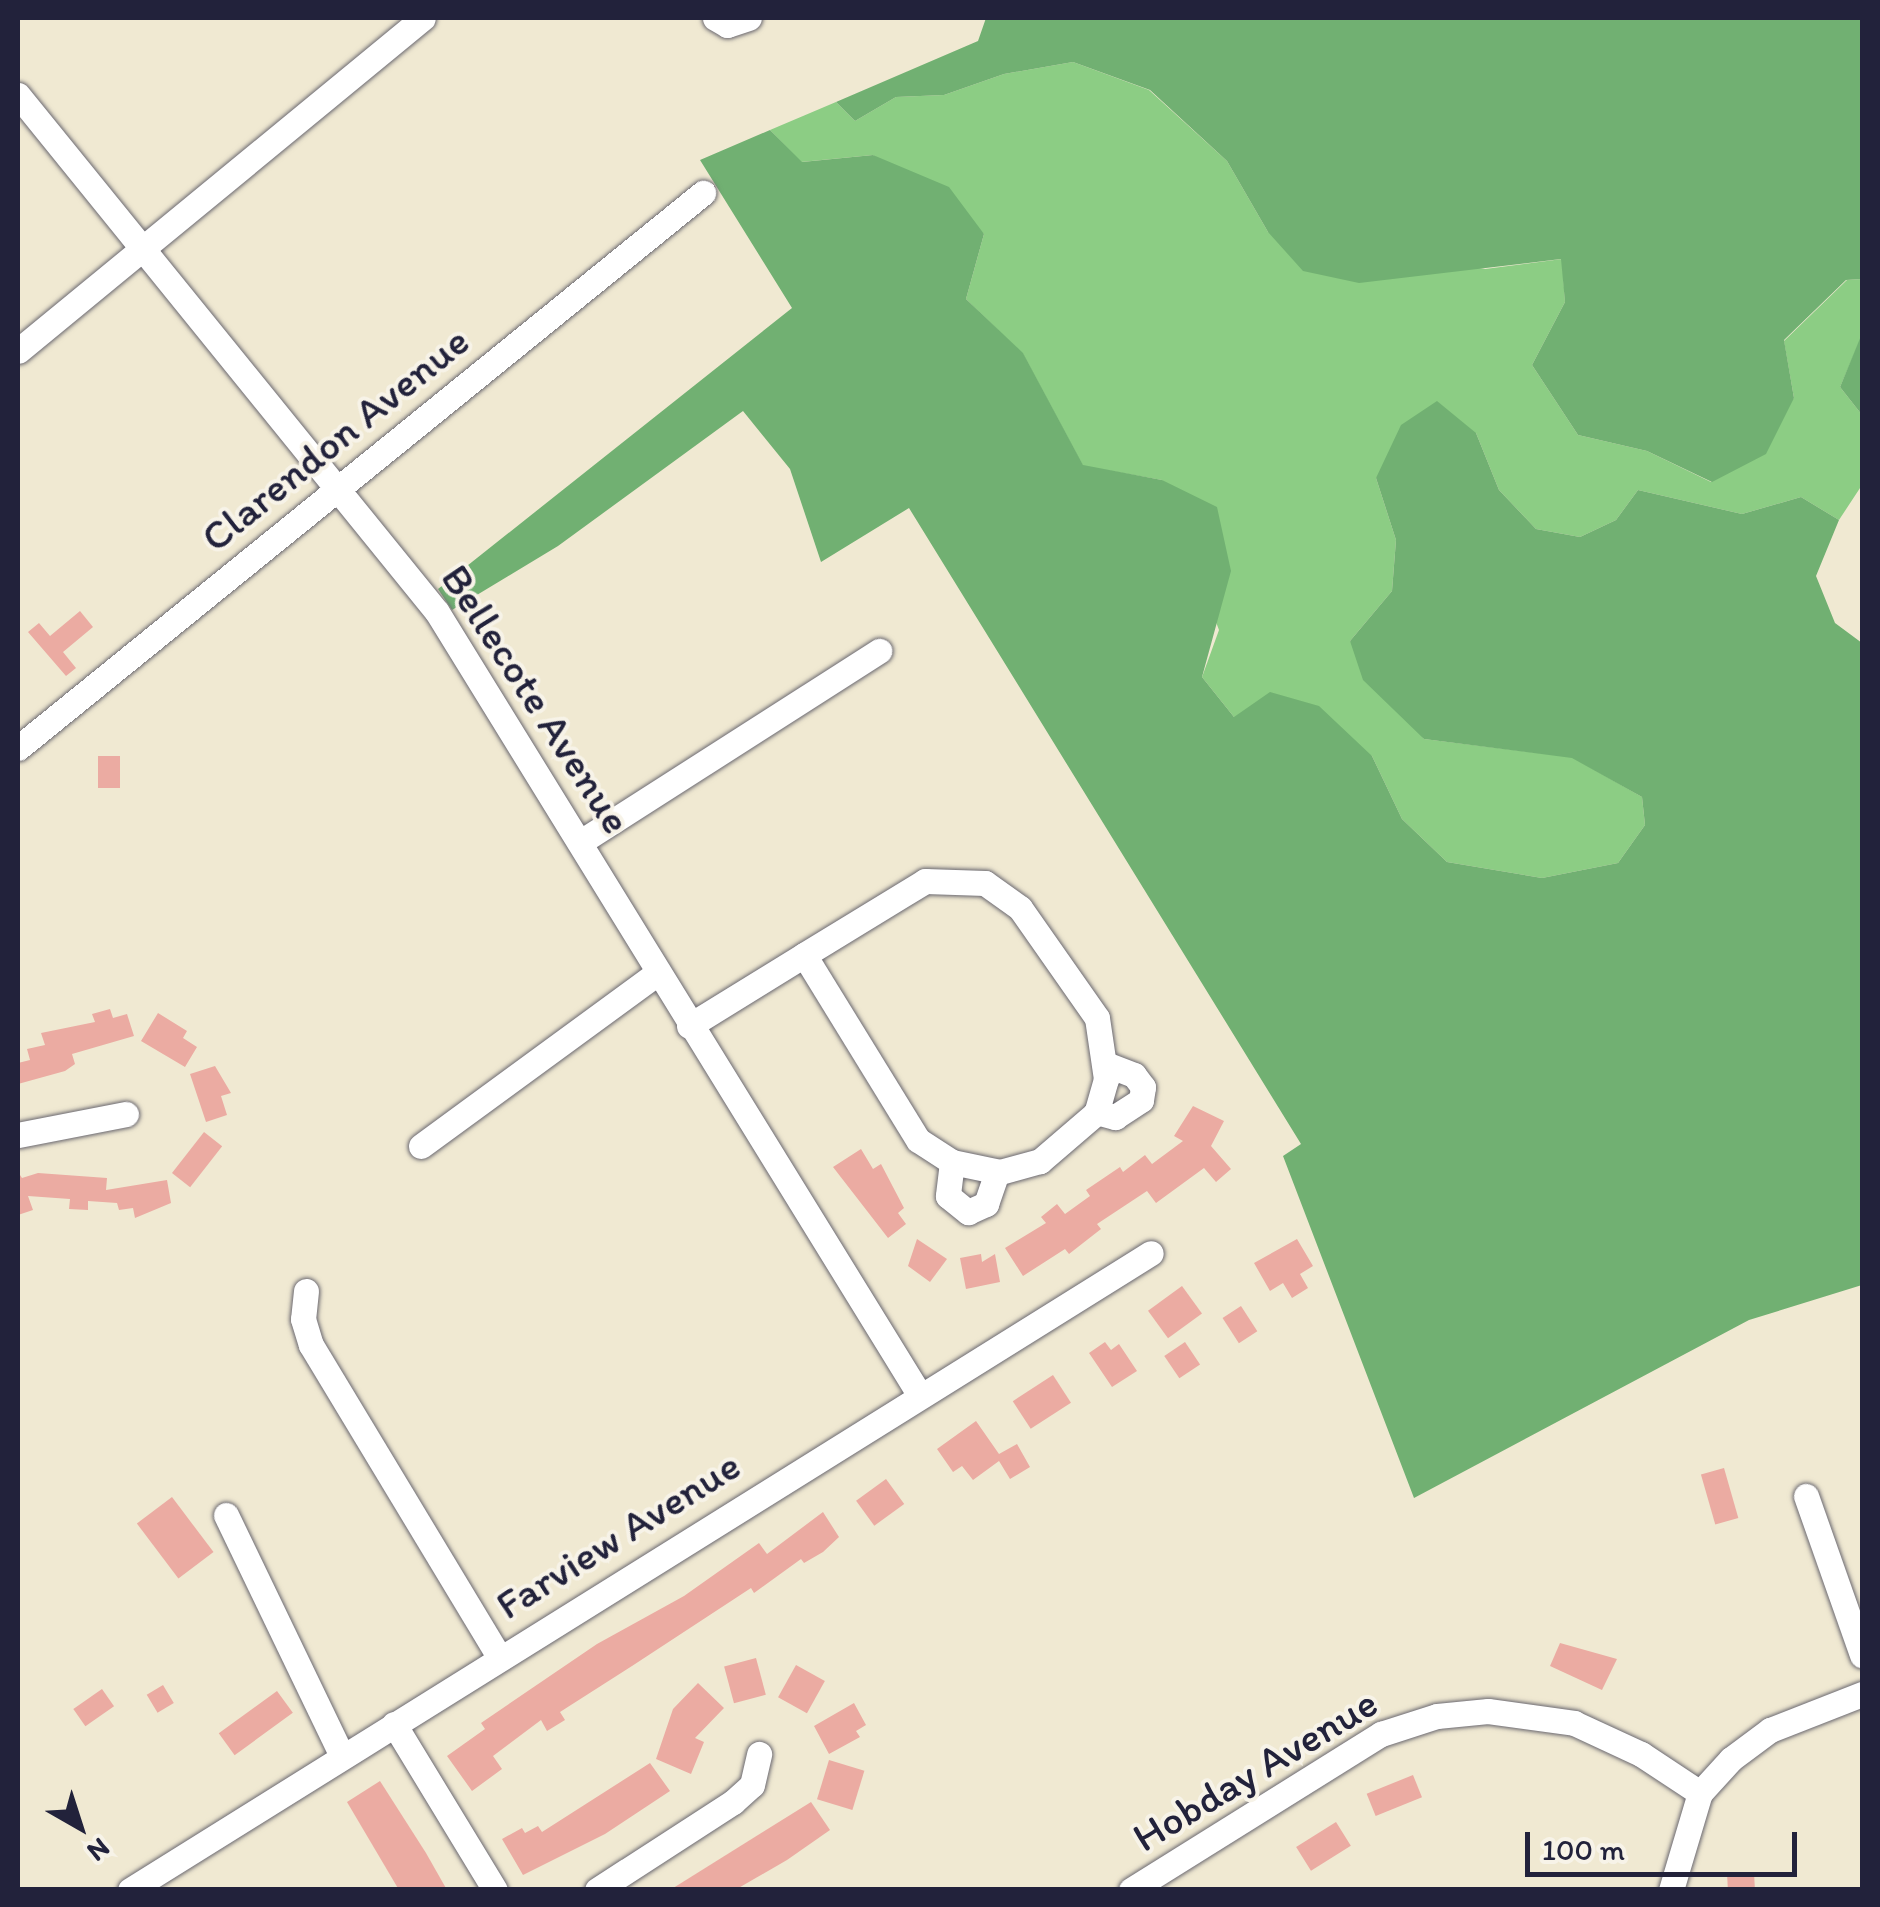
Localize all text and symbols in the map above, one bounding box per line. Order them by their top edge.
street label: Clarendon Avenue [192,316,478,562]
street label: Bellecote Avenue [431,556,641,842]
street label: Farview Avenue [487,1440,749,1630]
street label: Hobday Avenue [1124,1677,1386,1863]
north arrow [30,1777,130,1877]
scale bar [1530,1812,1802,1874]
text: N [81,1831,117,1869]
text: 100 m [1542,1831,1625,1868]

